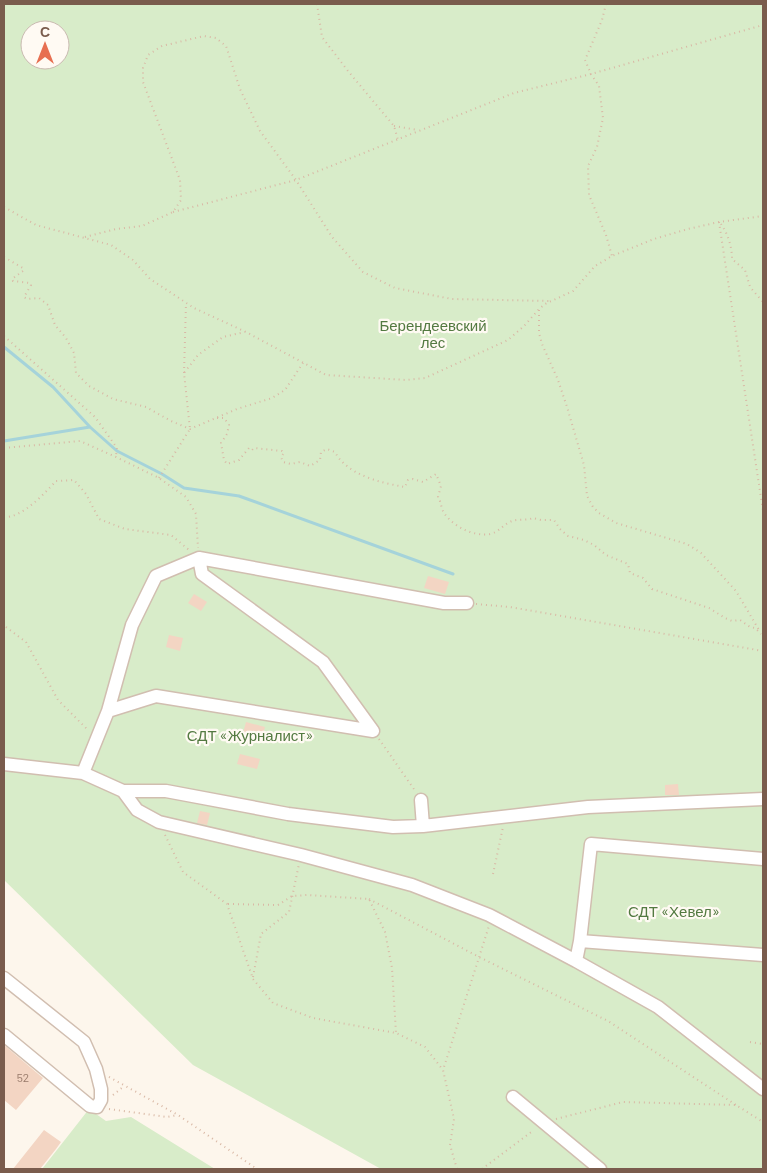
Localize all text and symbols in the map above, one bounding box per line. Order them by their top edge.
north arrow [20,20,70,70]
text: С [40,23,50,40]
park label: Берендеевский лес [379,316,487,351]
park label: СДТ «Журналист» [187,726,313,744]
park label: СДТ «Хевел» [628,902,720,920]
house number: 52 [17,1070,29,1084]

